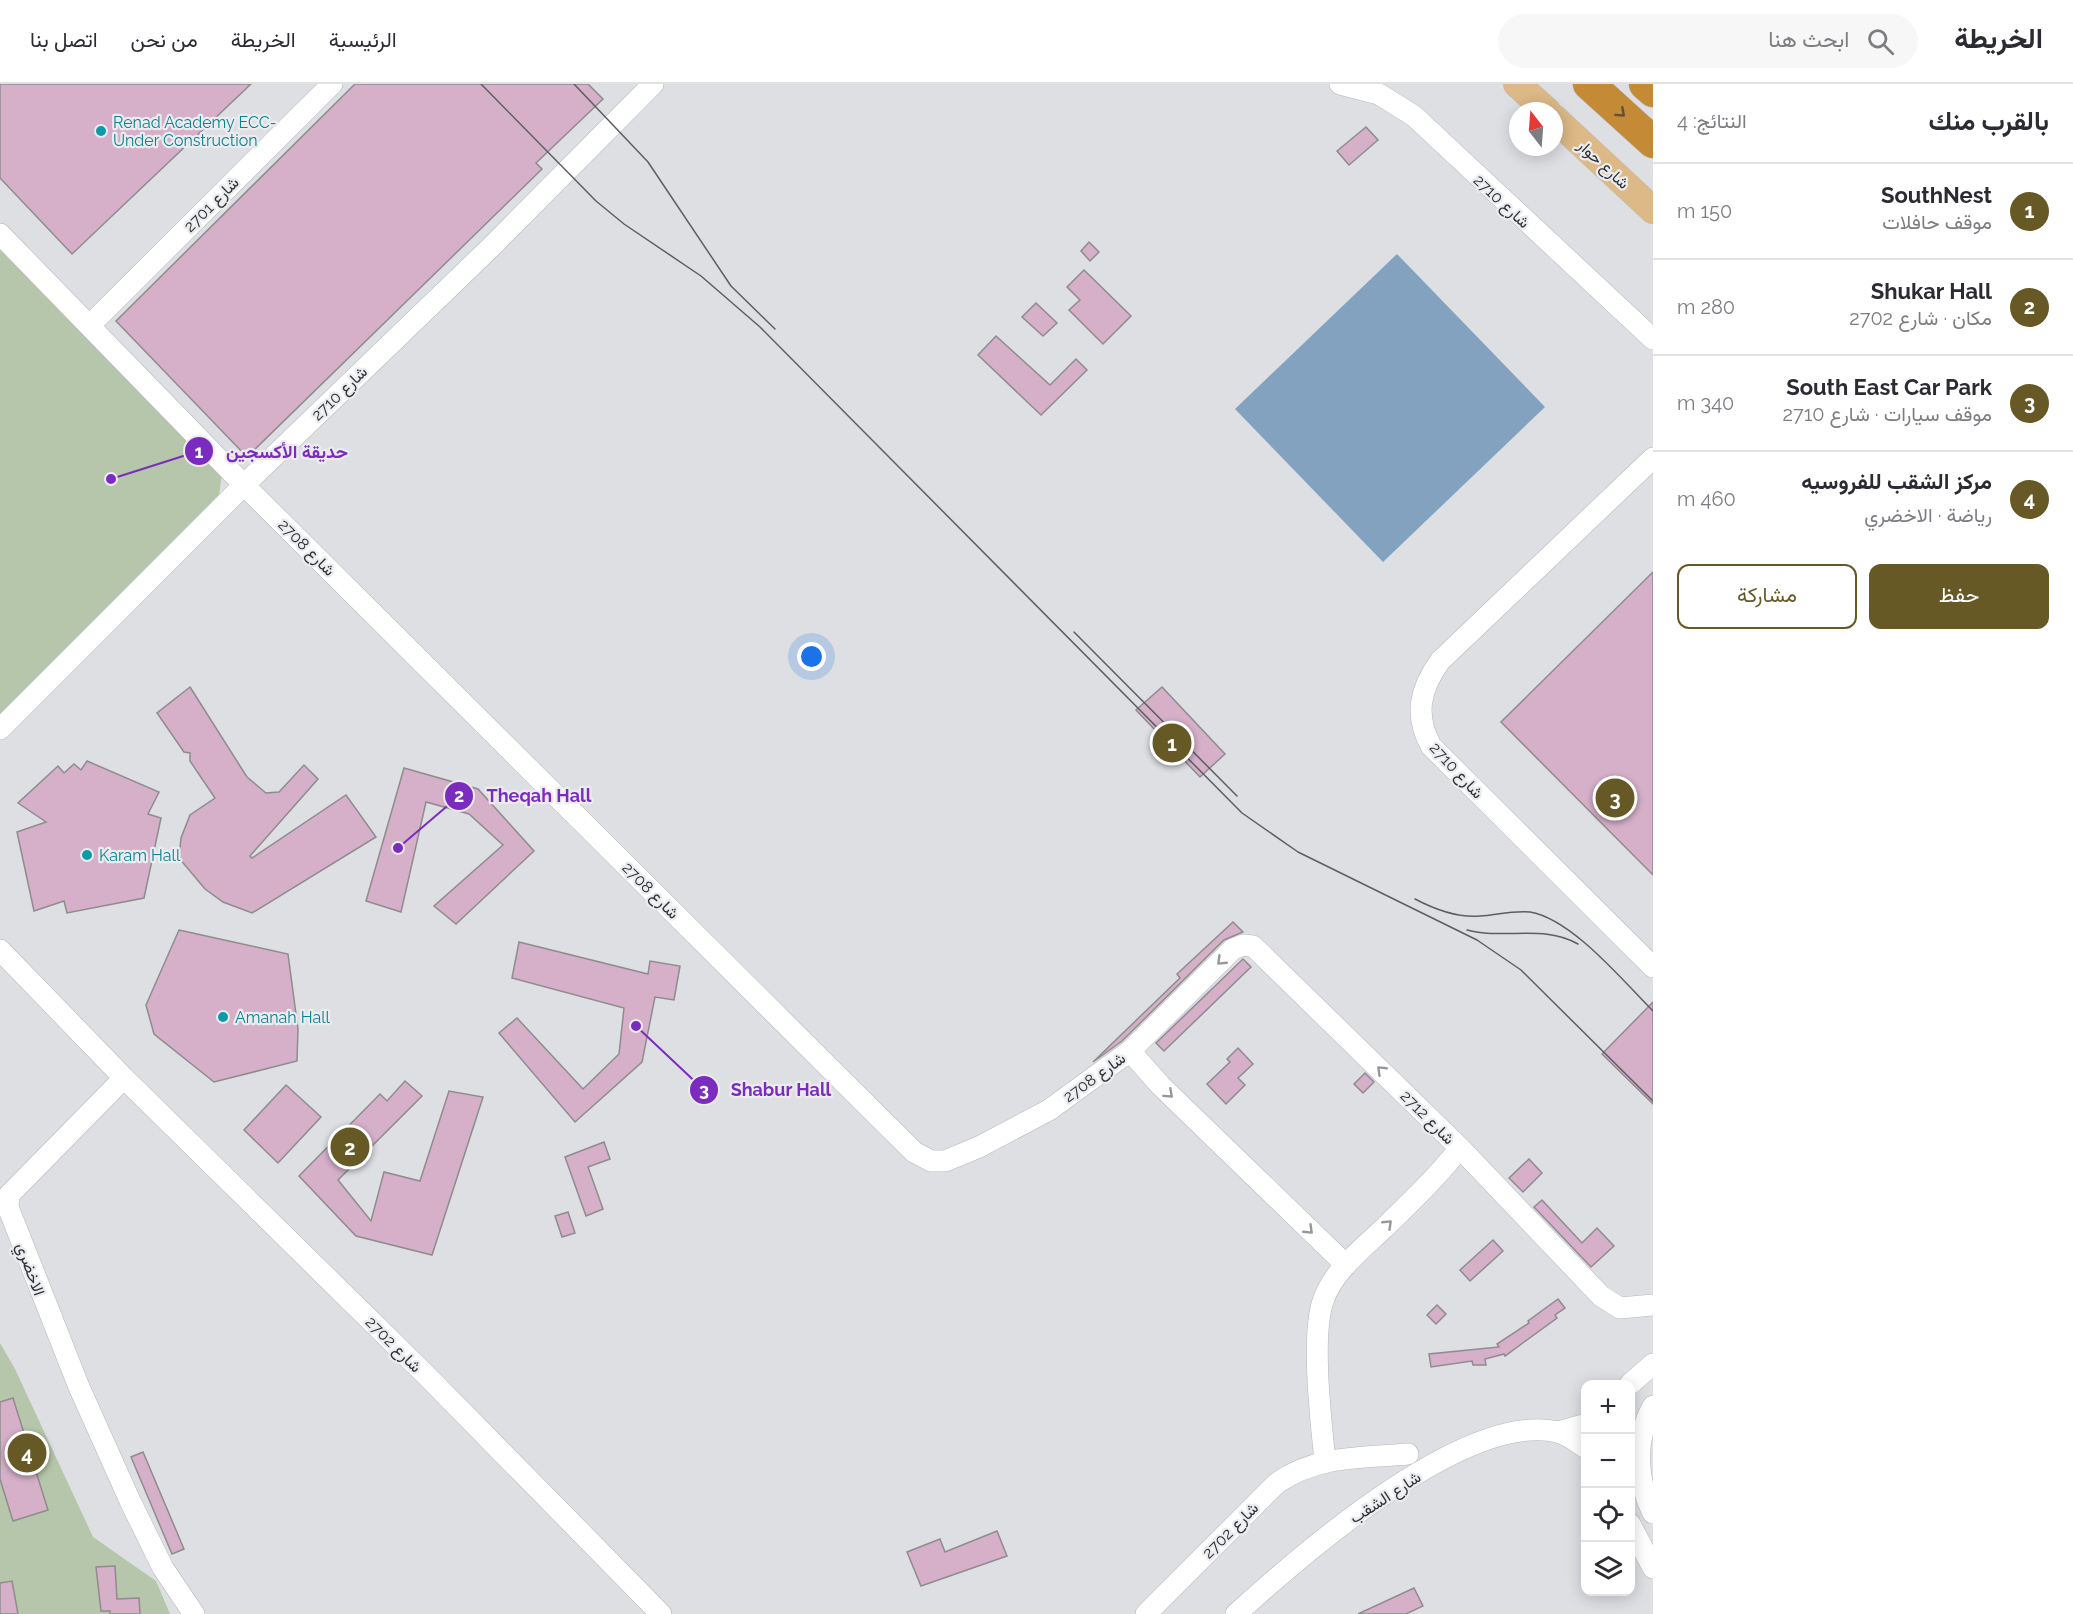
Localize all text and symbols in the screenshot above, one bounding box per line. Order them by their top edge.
search box [1498,14,1918,68]
text: الخريطة [1954,22,2043,55]
icon: search [1864,25,1897,58]
text: ابحث هنا [1768,26,1849,52]
text: اتصل بنا [30,27,98,52]
text: من نحن [131,27,198,52]
text: الخريطة [231,27,296,52]
text: الرئيسية [329,27,397,52]
north arrow [1509,102,1563,156]
one-way arrow [1614,106,1625,117]
text: بالقرب منك [1929,106,2049,136]
text: النتائج: 4 [1677,109,1747,133]
place label: Renad Academy ECC- Under Construction [113,113,277,150]
marker: Renad Academy ECC- Under Construction [94,124,108,138]
street label: شارع حوار [1572,135,1633,194]
street label: شارع 2710 [1468,171,1534,234]
street label: شارع 2701 [180,173,244,237]
text: SouthNest [1881,182,1992,208]
text: 150 m [1677,199,1732,223]
text: 1 [2025,199,2034,223]
text: موقف حافلات [1882,210,1992,234]
text: Shukar Hall [1871,278,1992,304]
text: 280 m [1677,295,1735,319]
text: 2 [2024,295,2035,319]
text: مكان · شارع 2702 [1849,306,1992,330]
street label: شارع 2710 [308,362,372,426]
text: South East Car Park [1786,374,1992,400]
text: 340 m [1677,391,1734,415]
text: 3 [2024,391,2035,415]
text: موقف سيارات · شارع 2710 [1783,402,1992,426]
callout: حديقة الأكسجين [184,433,360,469]
text: 1 [195,441,204,462]
text: حديقة الأكسجين [226,441,348,463]
text: مركز الشقب للفروسيه [1801,468,1992,494]
text: 460 m [1677,487,1736,511]
text: 4 [2024,487,2035,511]
text: رياضة · الاخضري [1864,503,1992,527]
street label: شارع 2708 [273,515,339,581]
button: مشاركة [1677,564,1857,629]
button: حفظ [1869,564,2049,629]
your location [797,642,826,671]
pin: 1 [1152,720,1192,766]
street label: شارع 2710 [1424,738,1487,804]
pin: 3 [1596,776,1634,820]
callout: Theqah Hall [444,778,603,814]
text: 2 [454,785,464,806]
text: Theqah Hall [487,785,592,806]
place label: Karam Hall [99,846,181,865]
marker: Karam Hall [80,848,94,862]
street label: شارع 2708 [617,858,683,924]
one-way arrow [1217,954,1227,965]
place label: Amanah Hall [235,1008,330,1027]
marker: Amanah Hall [216,1010,230,1024]
street label: شارع 2708 [1059,1048,1130,1108]
one-way arrow [1377,1066,1387,1077]
callout: Shabur Hall [689,1072,844,1108]
text: 3 [699,1079,709,1100]
text: Shabur Hall [731,1079,832,1100]
street label: شارع 2712 [1395,1086,1459,1150]
one-way arrow [1163,1087,1173,1098]
pin: 2 [330,1124,370,1170]
one-way arrow [1380,1221,1391,1232]
one-way arrow [1302,1223,1313,1234]
street label: الاخضري [8,1240,49,1300]
street label: شارع 2702 [360,1312,426,1378]
map controls [1581,1380,1635,1596]
button: + [1581,1380,1635,1434]
pin: 4 [8,1430,46,1476]
button: − [1581,1434,1635,1488]
street label: شارع الشقب [1346,1467,1425,1529]
button: locate [1581,1488,1635,1542]
street label: شارع 2702 [1198,1498,1264,1564]
button: layers [1581,1542,1635,1596]

